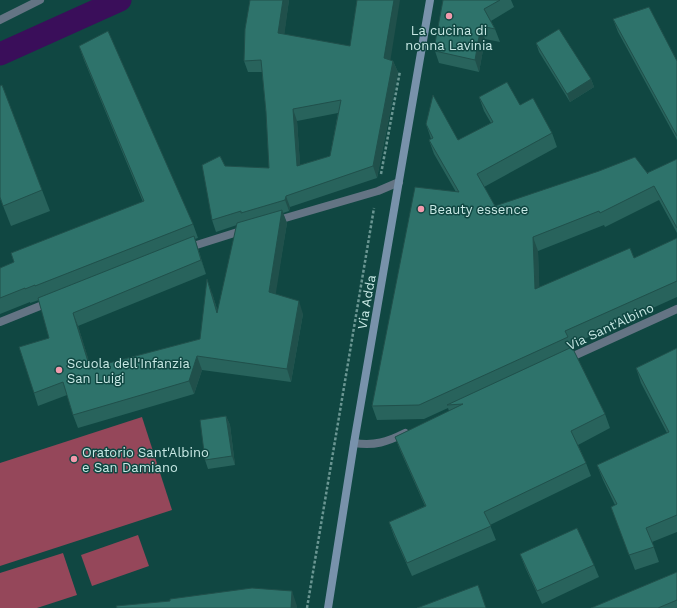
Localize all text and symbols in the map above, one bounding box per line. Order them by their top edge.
marker: La cucina di nonna Lavinia [444,11,454,21]
place label: La cucina di nonna Lavinia [405,23,493,53]
place label: Beauty essence [429,202,528,217]
marker: Beauty essence [416,204,426,214]
street label: Via Adda [354,273,379,330]
street label: Via Sant'Albino [564,300,656,353]
place label: Scuola dell'Infanzia San Luigi [67,356,191,386]
marker: Scuola dell'Infanzia San Luigi [54,365,64,375]
place label: Oratorio Sant'Albino e San Damiano [82,445,209,475]
marker: Oratorio Sant'Albino e San Damiano [69,454,79,464]

